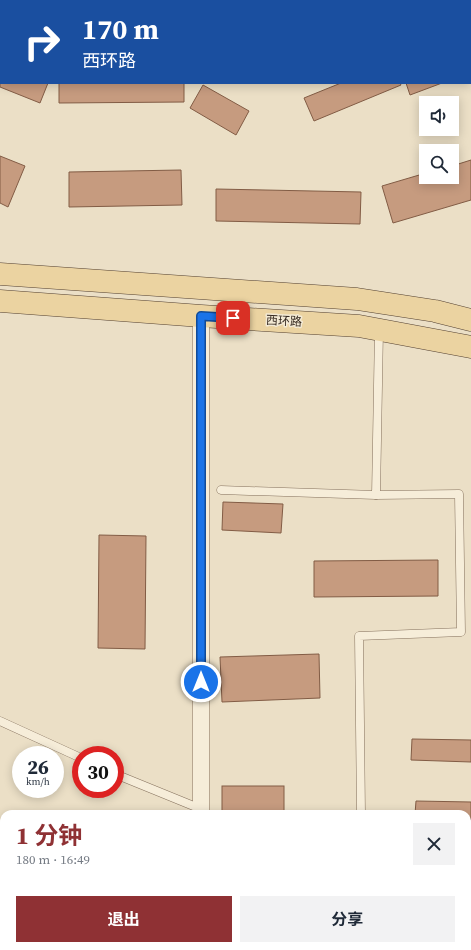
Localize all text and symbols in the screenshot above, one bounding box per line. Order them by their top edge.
text: 170 m [82,10,159,48]
icon: right [16,16,68,68]
text: 西环路 [82,48,136,73]
map controls [419,96,459,184]
button: sound [419,96,459,136]
button: search [419,144,459,184]
pin [216,301,250,335]
icon: arrive [222,307,244,329]
street label: 西环路 [266,312,302,330]
position arrow [180,661,222,703]
speed limit sign: 30 [72,746,124,798]
text: 26 [27,753,49,781]
text: km/h [26,775,50,788]
text: 1 分钟 [16,819,82,852]
button: close [413,823,455,865]
text: 180 m · 16:49 [16,851,90,868]
button: 退出 [16,896,232,942]
button: 分享 [240,896,455,942]

